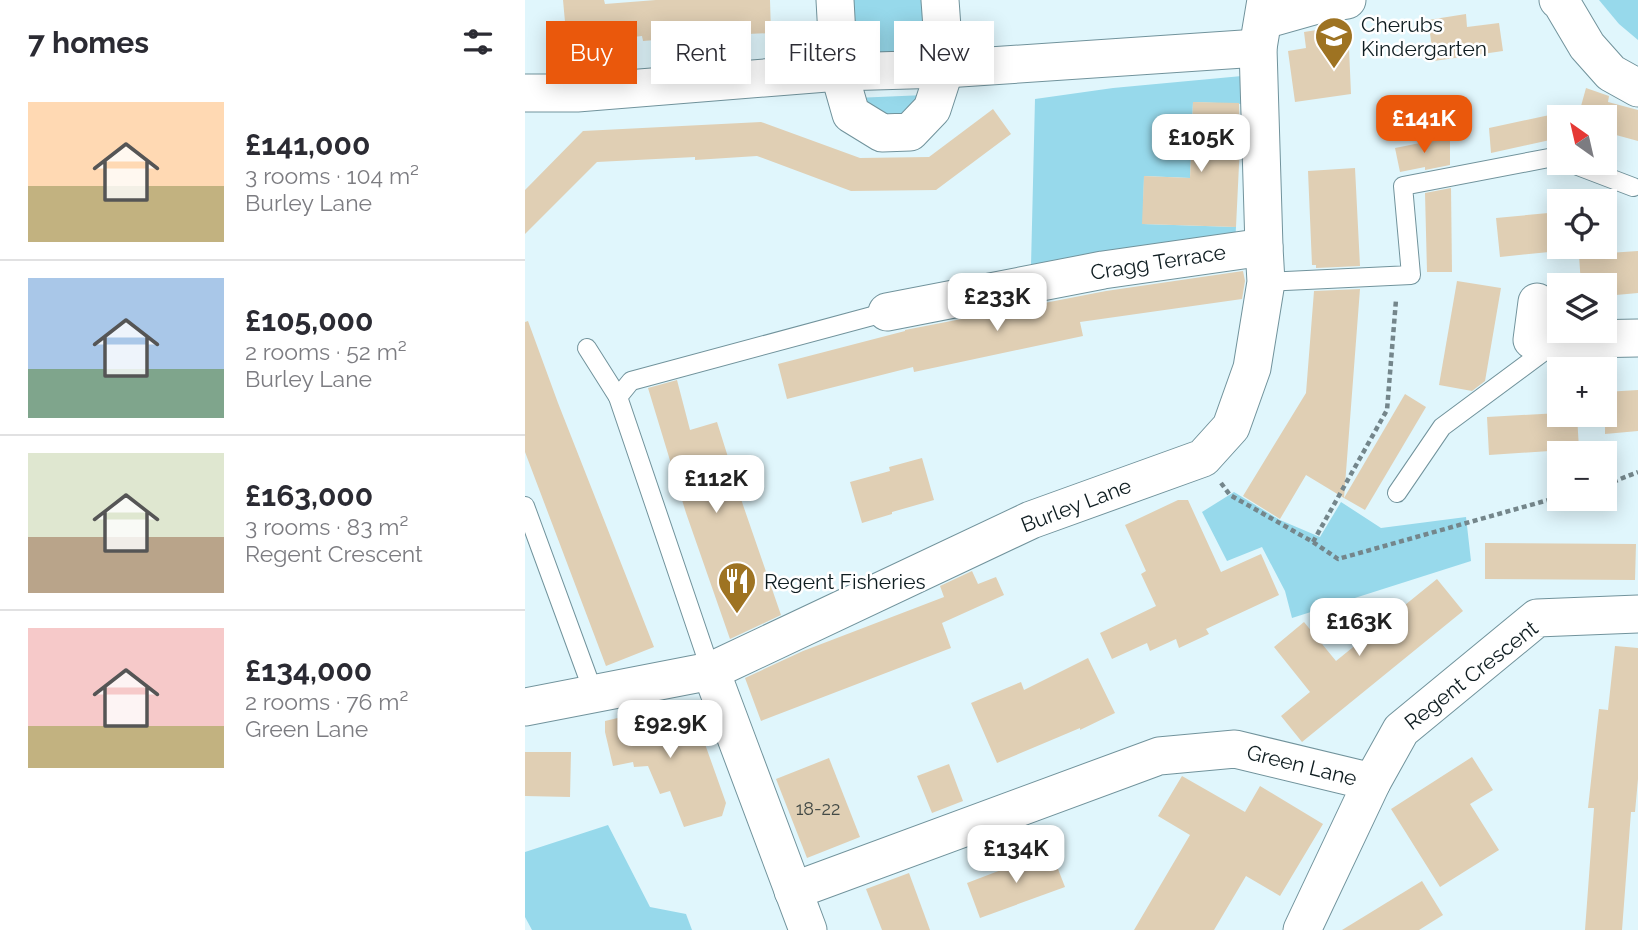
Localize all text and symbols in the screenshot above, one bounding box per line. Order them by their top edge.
place label: Cherubs Kindergarten [1361,12,1487,61]
school or university icon: Cherubs Kindergarten [1313,15,1355,70]
chip: Buy [546,21,637,84]
chip: Rent [651,21,751,84]
chip: Filters [765,21,880,84]
chip: New [894,21,994,84]
icon: filters [459,23,497,61]
text: 7 homes [28,25,149,60]
pin: £141K [1375,96,1473,155]
text: £141K [1392,104,1456,131]
north arrow [1547,105,1617,175]
map controls [1547,105,1617,511]
pin: £105K [1152,114,1250,174]
text: £105K [1168,123,1234,150]
text: £141,000 [245,127,370,162]
icon: home [84,130,168,214]
text: 3 rooms · 104 m² [245,162,419,189]
text: Burley Lane [245,189,372,216]
button: locate [1547,189,1617,259]
street label: Cragg Terrace [1089,239,1227,285]
button: layers [1547,273,1617,343]
pin: £233K [948,274,1046,333]
text: £233K [964,282,1030,309]
text: £105,000 [245,303,373,338]
icon: home [84,306,168,390]
text: 2 rooms · 52 m² [245,338,407,365]
button: + [1547,357,1617,427]
text: Burley Lane [245,365,372,392]
button: − [1547,441,1617,511]
pin: £112K [667,456,765,515]
text: £112K [684,464,748,491]
street label: Burley Lane [1017,473,1135,537]
text: £163,000 [245,478,373,513]
icon: home [84,481,168,565]
text: 3 rooms · 83 m² [245,513,408,540]
text: Regent Crescent [245,540,423,567]
restaurant icon: Regent Fisheries [716,560,758,615]
place label: Regent Fisheries [764,569,926,594]
pin: £163K [1310,598,1408,658]
text: £163K [1326,607,1392,634]
street label: Regent Crescent [1399,615,1543,735]
text: £134,000 [245,653,372,688]
icon: home [84,656,168,740]
text: 2 rooms · 76 m² [245,688,408,715]
pin: £92.9K [613,700,727,760]
text: £92.9K [633,709,707,736]
text: Green Lane [245,715,368,742]
street label: Green Lane [1244,739,1360,791]
house number: 18-22 [796,798,840,819]
pin: £134K [967,826,1065,885]
text: £134K [983,834,1049,861]

